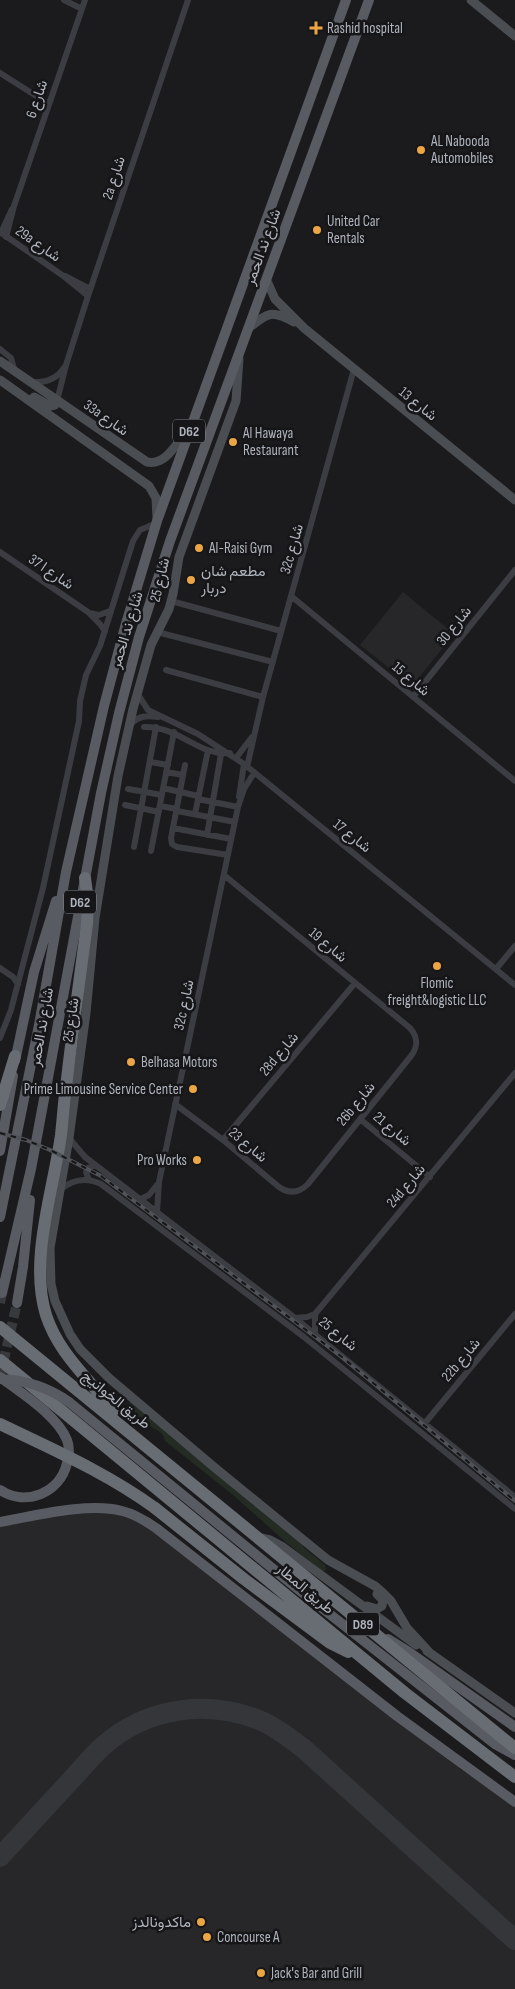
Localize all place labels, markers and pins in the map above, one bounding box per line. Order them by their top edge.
place label: Rashid hospital [327,19,403,38]
marker: Rashid hospital [309,21,323,35]
place label: AL Nabooda Automobiles [430,132,493,168]
marker: AL Nabooda Automobiles [415,144,427,156]
place label: United Car Rentals [327,212,381,248]
marker: United Car Rentals [311,224,323,236]
place label: Al Hawaya Restaurant [242,424,299,460]
marker: Al Hawaya Restaurant [227,436,239,448]
place label: Al-Raisi Gym [208,539,272,558]
marker: Al-Raisi Gym [193,542,205,554]
place label: مطعم شان دربار [200,562,266,598]
marker: مطعم شان دربار [185,574,197,586]
marker: Flomic freight&logistic LLC [431,960,443,972]
place label: Flomic freight&logistic LLC [388,974,486,1010]
place label: Belhasa Motors [141,1053,217,1072]
marker: Belhasa Motors [125,1056,137,1068]
place label: Prime Limousine Service Center [24,1080,184,1099]
marker: Prime Limousine Service Center [187,1083,199,1095]
place label: Pro Works [137,1151,187,1170]
marker: Pro Works [191,1154,203,1166]
place label: ماكدونالدز [131,1913,191,1932]
marker: ماكدونالدز [195,1916,207,1928]
place label: Concourse A [217,1928,280,1947]
marker: Concourse A [201,1931,213,1943]
place label: Jack's Bar and Grill [270,1964,362,1983]
marker: Jack's Bar and Grill [255,1967,267,1979]

